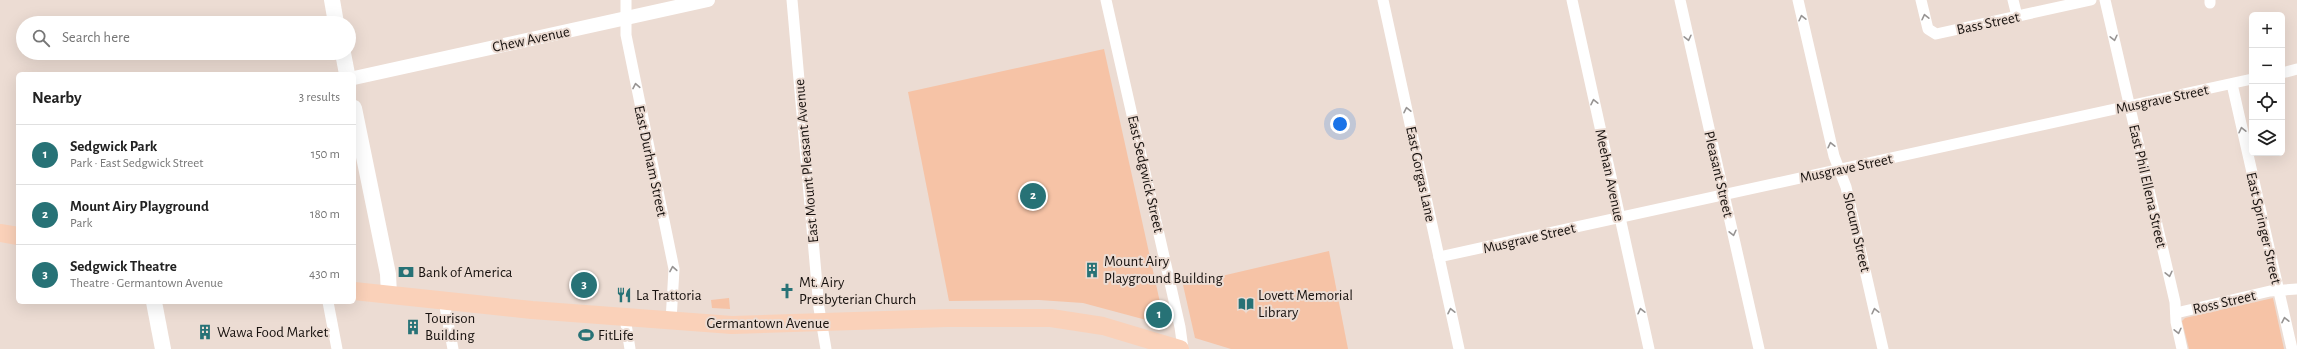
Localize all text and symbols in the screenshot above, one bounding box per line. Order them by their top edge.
street label: Bass Street [1955,9,2021,37]
map controls [2249,12,2285,156]
button: + [2249,12,2285,48]
one-way arrow [1922,14,1930,20]
one-way arrow [1799,15,1807,22]
search box [16,16,356,60]
street label: Chew Avenue [491,24,571,55]
icon: search [30,27,52,49]
text: Search here [62,30,130,45]
one-way arrow [1684,35,1692,41]
one-way arrow [2109,35,2117,41]
button: − [2249,48,2285,84]
street label: East Mount Pleasant Avenue [792,78,821,244]
street label: Musgrave Street [2114,82,2210,117]
one-way arrow [632,83,641,89]
button: locate [2249,84,2285,120]
text: Nearby [32,89,82,106]
text: 3 results [299,91,340,104]
one-way arrow [1591,99,1599,105]
street label: East Durham Street [631,104,670,218]
one-way arrow [1404,107,1412,113]
street label: East Sedgwick Street [1125,114,1166,234]
your location [1330,114,1350,134]
button: layers [2249,120,2285,156]
street label: East Phil Ellena Street [2126,123,2169,249]
street label: East Gorgas Lane [1403,125,1438,223]
one-way arrow [2238,127,2247,134]
street label: Meehan Avenue [1592,128,1627,223]
street label: Pleasant Street [1701,130,1736,219]
text: Sedgwick Park [70,139,157,154]
one-way arrow [1827,142,1836,149]
text: 1 [43,148,47,161]
text: 150 m [311,148,340,161]
street label: Musgrave Street [1798,151,1894,186]
text: Park · East Sedgwick Street [70,157,203,170]
street label: East Springer Street [2243,171,2284,286]
pin: 2 [1020,181,1046,211]
street label: Slocum Street [1840,191,1873,273]
text: Mount Airy Playground [70,199,209,214]
text: 2 [42,208,48,221]
text: 180 m [310,208,340,221]
text: Park [70,217,92,230]
street label: Musgrave Street [1481,221,1577,256]
one-way arrow [1728,230,1736,236]
place label: Mount Airy Playground Building [1104,254,1223,286]
text: Sedgwick Theatre [70,259,177,274]
building icon: Mount Airy Playground Building [1083,261,1101,279]
bank icon: Bank of America [397,263,415,281]
place label: Bank of America [418,265,513,280]
one-way arrow [669,265,678,272]
text: 3 [42,268,48,281]
text: 430 m [309,268,340,281]
pin: 3 [571,270,597,300]
one-way arrow [2164,270,2172,277]
place label: Mt. Airy Presbyterian Church [799,275,916,307]
text: Theatre · Germantown Avenue [70,277,223,290]
church icon: Mt. Airy Presbyterian Church [778,282,796,300]
restaurant icon: La Trattoria [615,286,633,304]
place label: La Trattoria [636,288,702,303]
place label: Lovett Memorial Library [1258,288,1353,320]
street label: Ross Street [2191,288,2257,317]
library icon: Lovett Memorial Library [1237,295,1255,313]
pin: 1 [1146,300,1172,330]
one-way arrow [1447,308,1455,314]
one-way arrow [1637,308,1645,314]
one-way arrow [1871,308,1879,314]
place label: Tourison Building [425,311,475,343]
street label: Germantown Avenue [707,316,829,331]
one-way arrow [2282,317,2290,323]
building icon: Tourison Building [404,318,422,336]
building icon: Wawa Food Market [196,323,214,341]
place label: Wawa Food Market [217,325,328,340]
sports icon: FitLife [577,326,595,344]
place label: FitLife [598,328,634,343]
one-way arrow [2174,328,2182,334]

